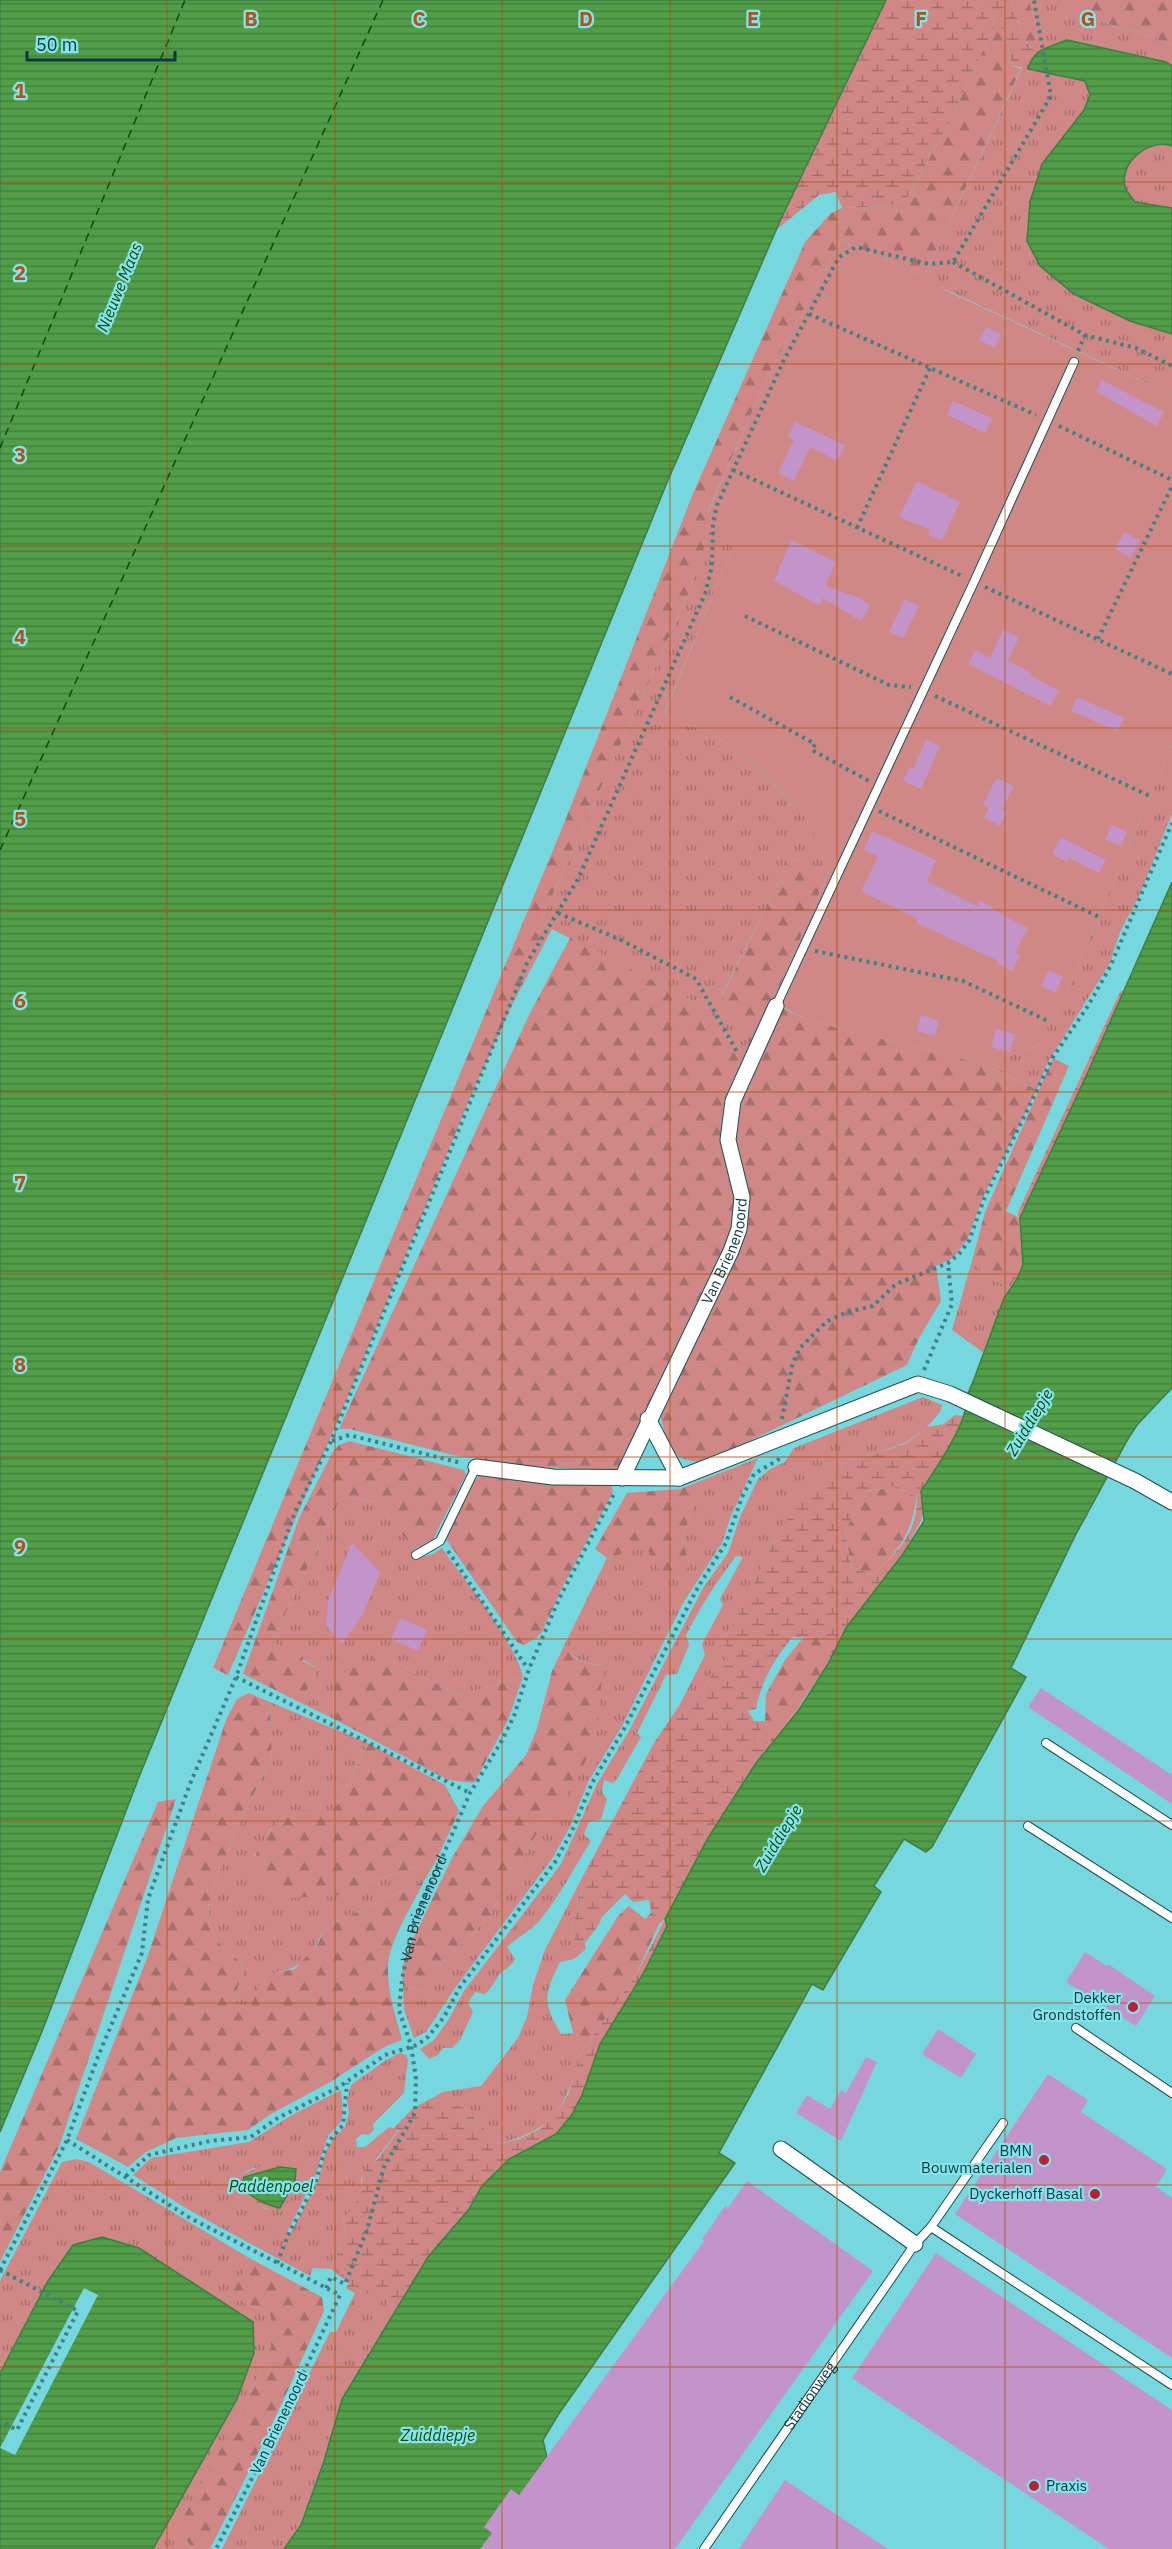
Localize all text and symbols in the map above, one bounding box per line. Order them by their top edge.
text: B [244,5,258,32]
text: C [412,5,426,32]
text: D [579,5,593,32]
text: E [747,5,759,32]
text: F [915,5,927,32]
text: G [1081,5,1095,32]
scale bar [27,24,176,62]
text: 50 m [36,33,78,56]
text: 1 [14,77,26,104]
water label: Nieuwe Maas [92,239,146,335]
text: 2 [14,259,26,286]
text: 3 [14,441,26,468]
text: 4 [14,623,26,650]
text: 5 [14,805,26,832]
text: 6 [14,987,26,1014]
text: 7 [14,1169,26,1196]
street label: Van Brienenoord [697,1197,751,1307]
text: 8 [14,1351,26,1378]
water label: Zuiddiepje [1001,1385,1057,1460]
text: 9 [14,1533,26,1560]
water label: Zuiddiepje [750,1801,806,1876]
street label: Van Brienenoord [396,1852,451,1964]
place label: Dekker Grondstoffen [1032,1988,1121,2024]
marker: Dekker Grondstoffen [1126,2000,1140,2014]
place label: BMN Bouwmaterialen [921,2141,1032,2177]
marker: BMN Bouwmaterialen [1037,2153,1051,2167]
water label: Paddenpoel [229,2176,314,2196]
place label: Dyckerhoff Basal [969,2184,1083,2203]
marker: Dyckerhoff Basal [1088,2187,1102,2201]
street label: Stadionweg [779,2358,840,2434]
street label: Van Brienenoord [245,2368,312,2477]
water label: Zuiddiepje [400,2425,475,2445]
place label: Praxis [1046,2476,1087,2495]
marker: Praxis [1027,2479,1041,2493]

